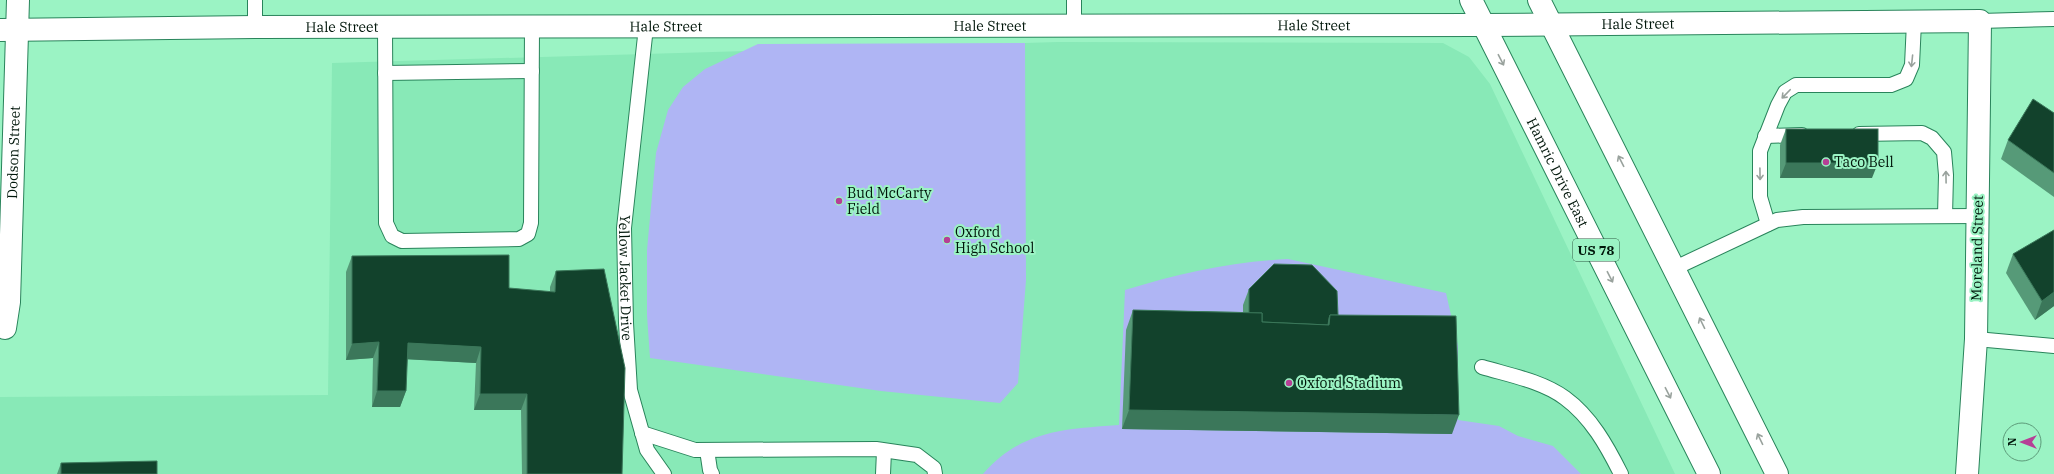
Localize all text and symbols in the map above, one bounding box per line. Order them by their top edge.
street label: Hale Street [1601,14,1675,33]
street label: Hale Street [1277,16,1351,34]
street label: Hale Street [629,17,703,35]
street label: Hale Street [953,17,1027,35]
street label: Hale Street [305,18,379,36]
one-way arrow [1498,54,1505,66]
one-way arrow [1908,54,1915,67]
one-way arrow [1781,89,1790,99]
street label: Dodson Street [3,106,24,199]
street label: Hamric Drive East [1523,115,1593,230]
place label: Taco Bell [1834,153,1894,171]
one-way arrow [1617,155,1624,167]
marker: Taco Bell [1821,157,1831,167]
one-way arrow [1756,167,1764,180]
one-way arrow [1942,171,1950,184]
place label: Bud McCarty Field [847,184,932,218]
street label: Moreland Street [1967,195,1987,301]
marker: Bud McCarty Field [834,196,844,206]
street label: Yellow Jacket Drive [615,214,636,341]
place label: Oxford High School [955,223,1034,257]
marker: Oxford High School [942,235,952,245]
road number: US 78 [1573,239,1619,261]
one-way arrow [1607,270,1614,282]
one-way arrow [1698,317,1705,329]
place label: Oxford Stadium [1297,374,1401,392]
marker: Oxford Stadium [1284,378,1294,388]
one-way arrow [1665,386,1672,398]
north arrow [2002,422,2042,462]
one-way arrow [1756,433,1763,445]
text: N [2005,437,2019,446]

